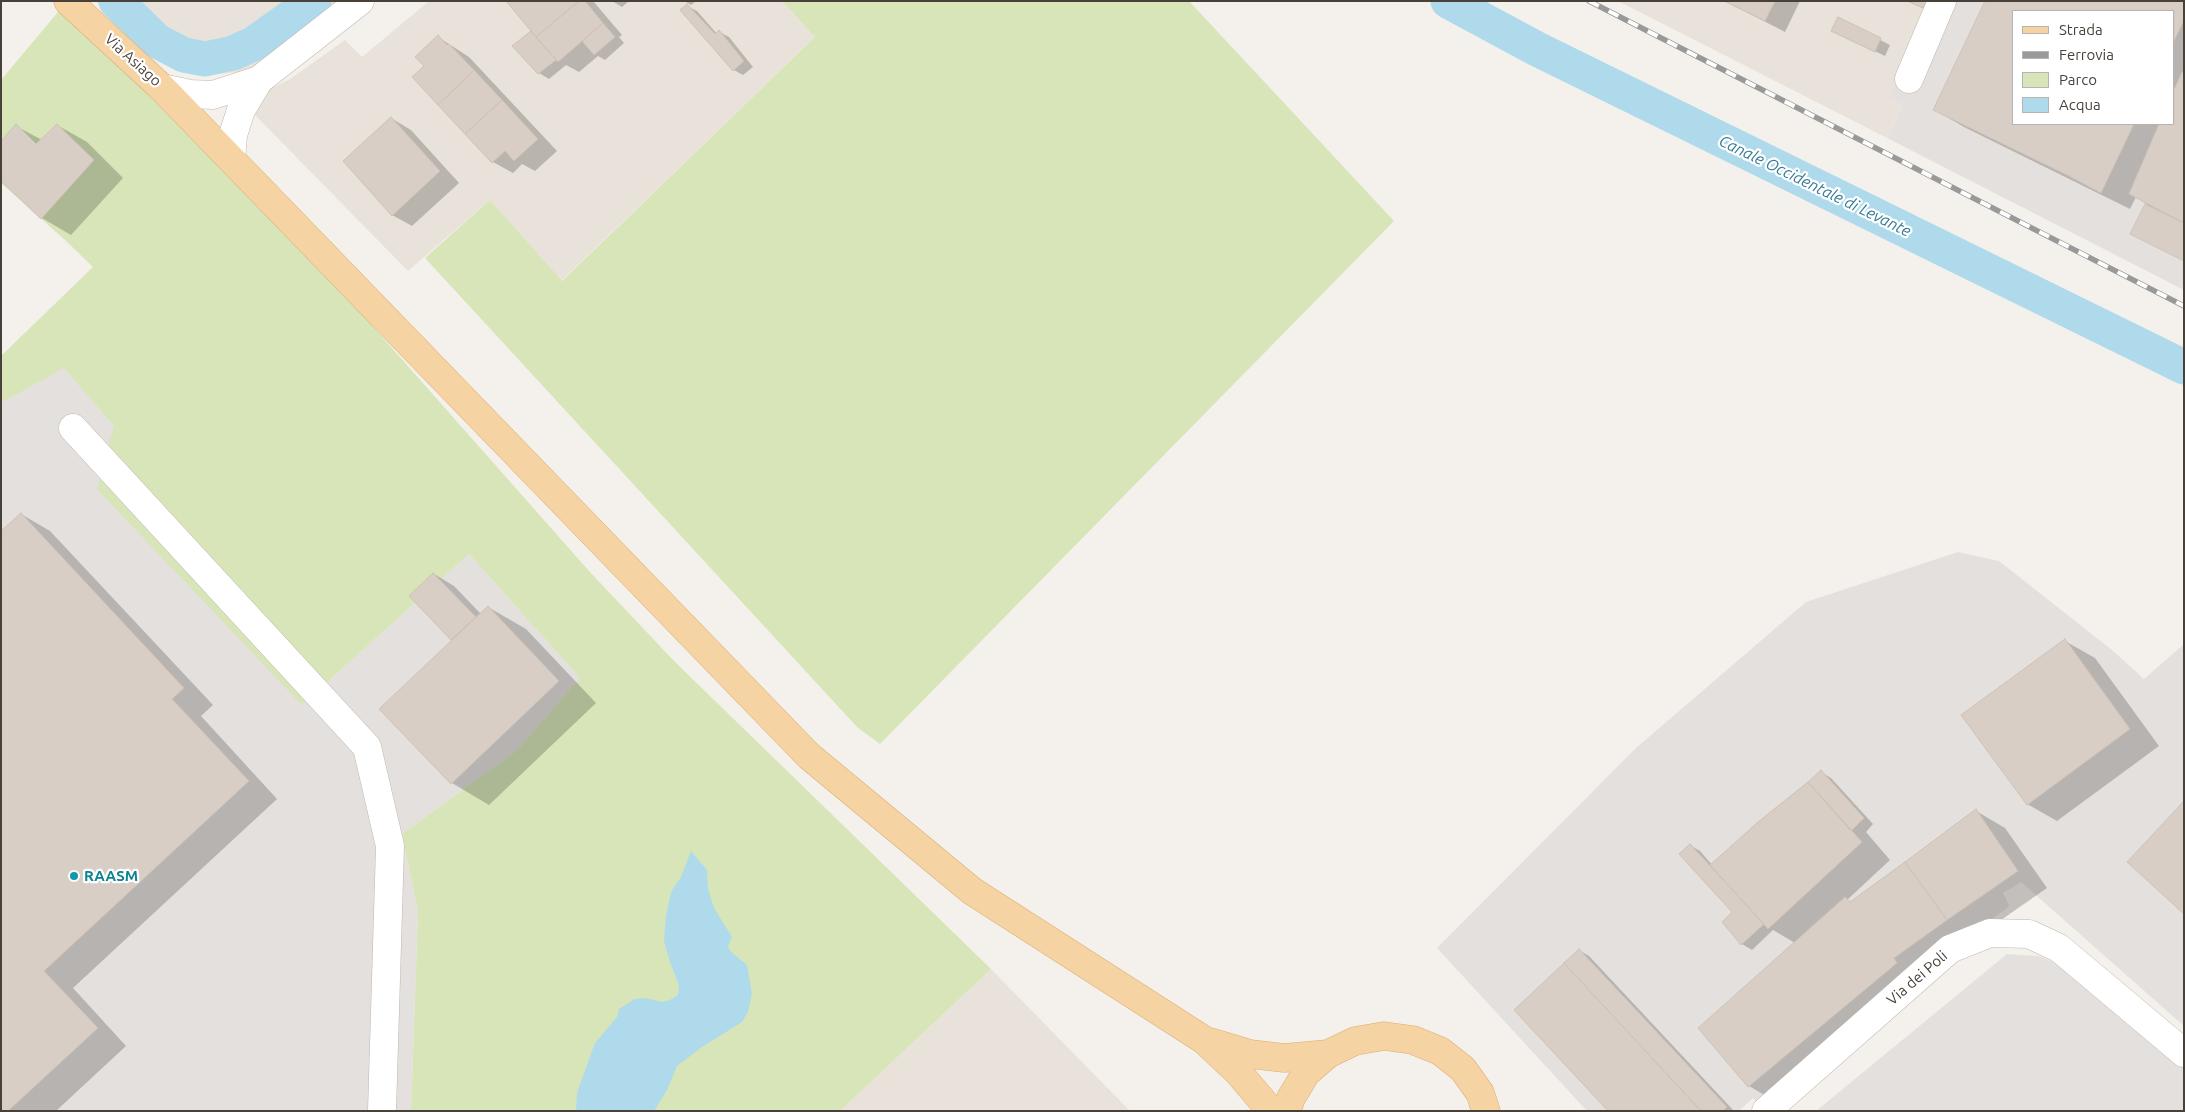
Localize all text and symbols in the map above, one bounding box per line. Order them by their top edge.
legend [2012,10,2175,125]
text: Strada [2059,21,2103,38]
street label: Via Asiago [101,30,165,90]
text: Ferrovia [2059,46,2114,63]
text: Parco [2059,71,2097,88]
text: Acqua [2059,96,2101,113]
water label: Canale Occidentale di Levante [1716,131,1914,241]
place label: RAASM [84,867,138,885]
marker: RAASM [68,870,80,882]
street label: Via dei Poli [1883,947,1951,1009]

